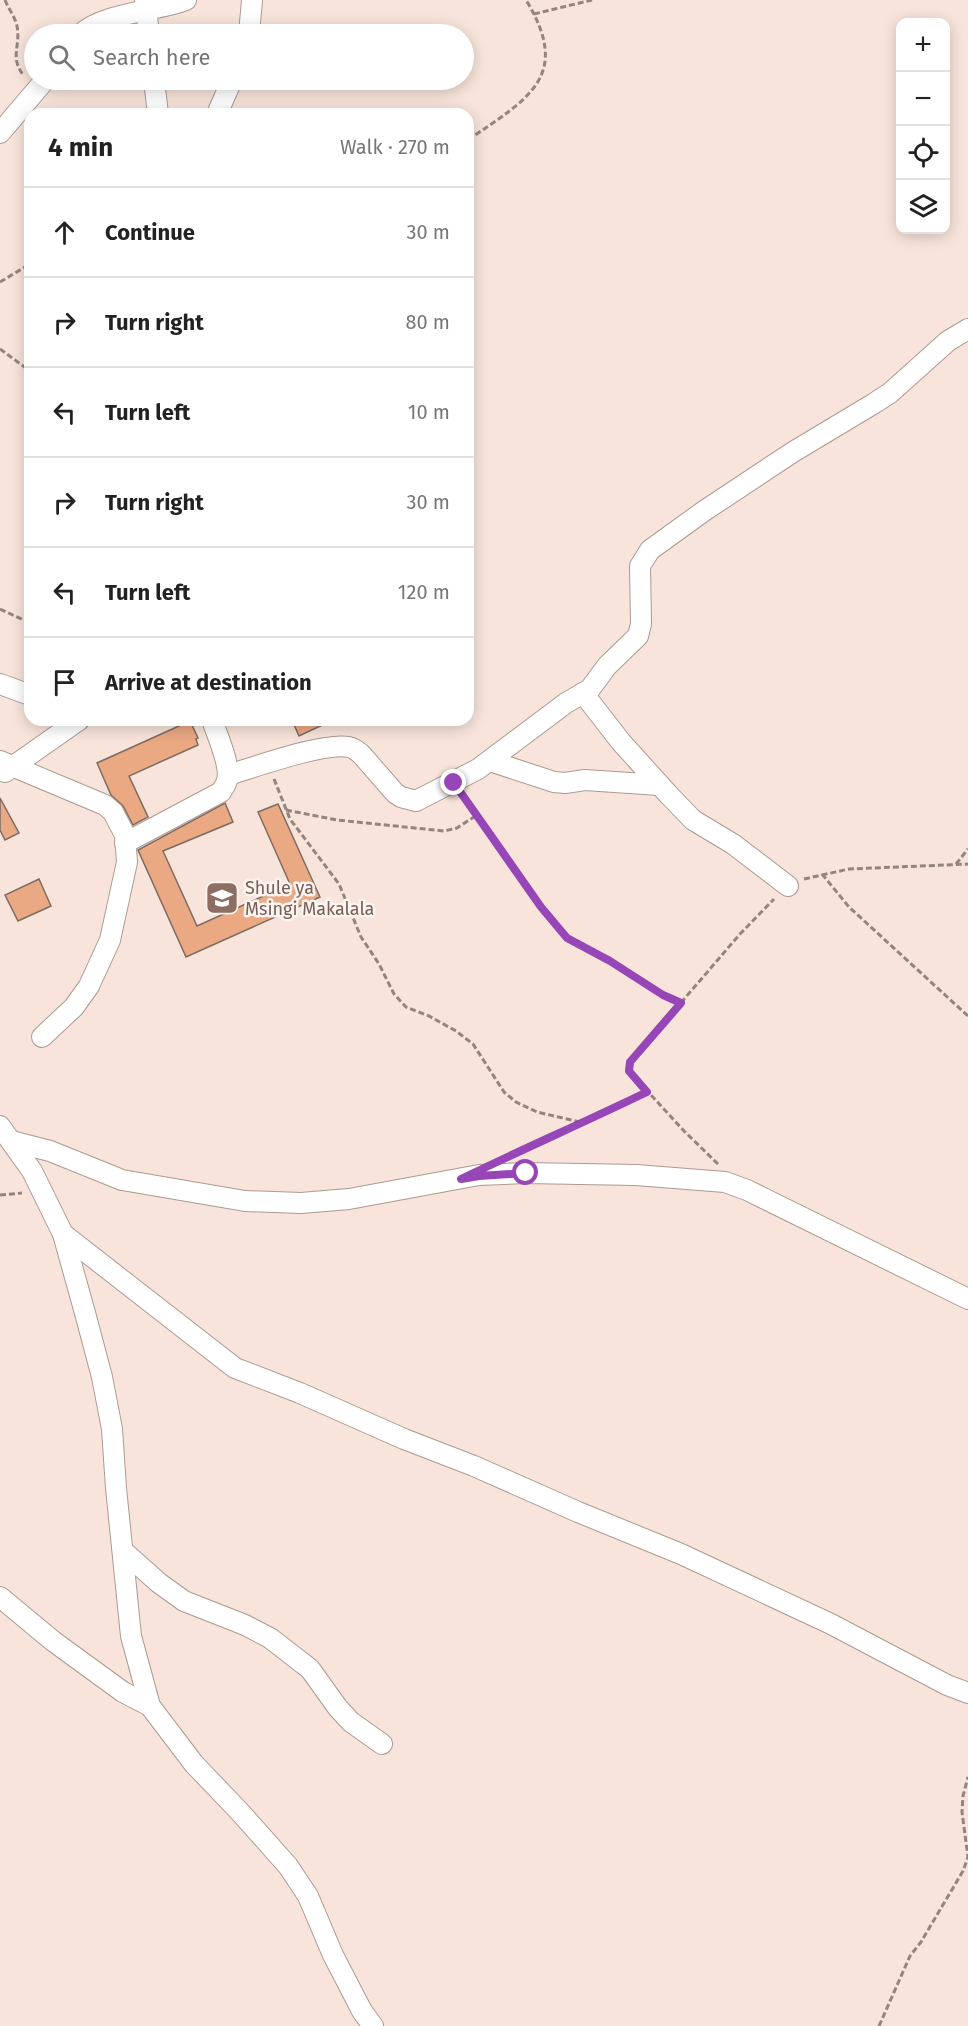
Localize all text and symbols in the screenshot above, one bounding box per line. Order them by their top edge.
map controls [896,18,950,234]
button: + [896,18,950,72]
search box [24,24,474,90]
icon: search [45,41,78,74]
text: Search here [93,44,211,71]
button: − [896,72,950,126]
button: locate [896,126,950,180]
text: 4 min [48,132,113,163]
text: Walk · 270 m [340,135,450,159]
button: layers [896,180,950,234]
icon: ahead [48,216,81,249]
text: Continue [105,219,195,246]
text: 30 m [406,220,450,244]
icon: right [48,306,81,339]
text: Turn right [105,309,204,336]
text: 80 m [405,310,450,334]
icon: left [48,396,81,429]
text: Turn left [105,399,190,426]
text: 10 m [408,400,450,424]
icon: right [48,486,81,519]
text: Turn right [105,489,204,516]
text: 30 m [406,490,450,514]
icon: left [48,576,81,609]
text: Turn left [105,579,190,606]
text: 120 m [398,580,450,604]
icon: arrive [48,666,81,699]
text: Arrive at destination [105,669,312,696]
route end [440,769,466,795]
place label: Shule ya Msingi Makalala [245,877,374,920]
school or university icon: Shule ya Msingi Makalala [204,880,240,916]
route start [512,1159,538,1185]

